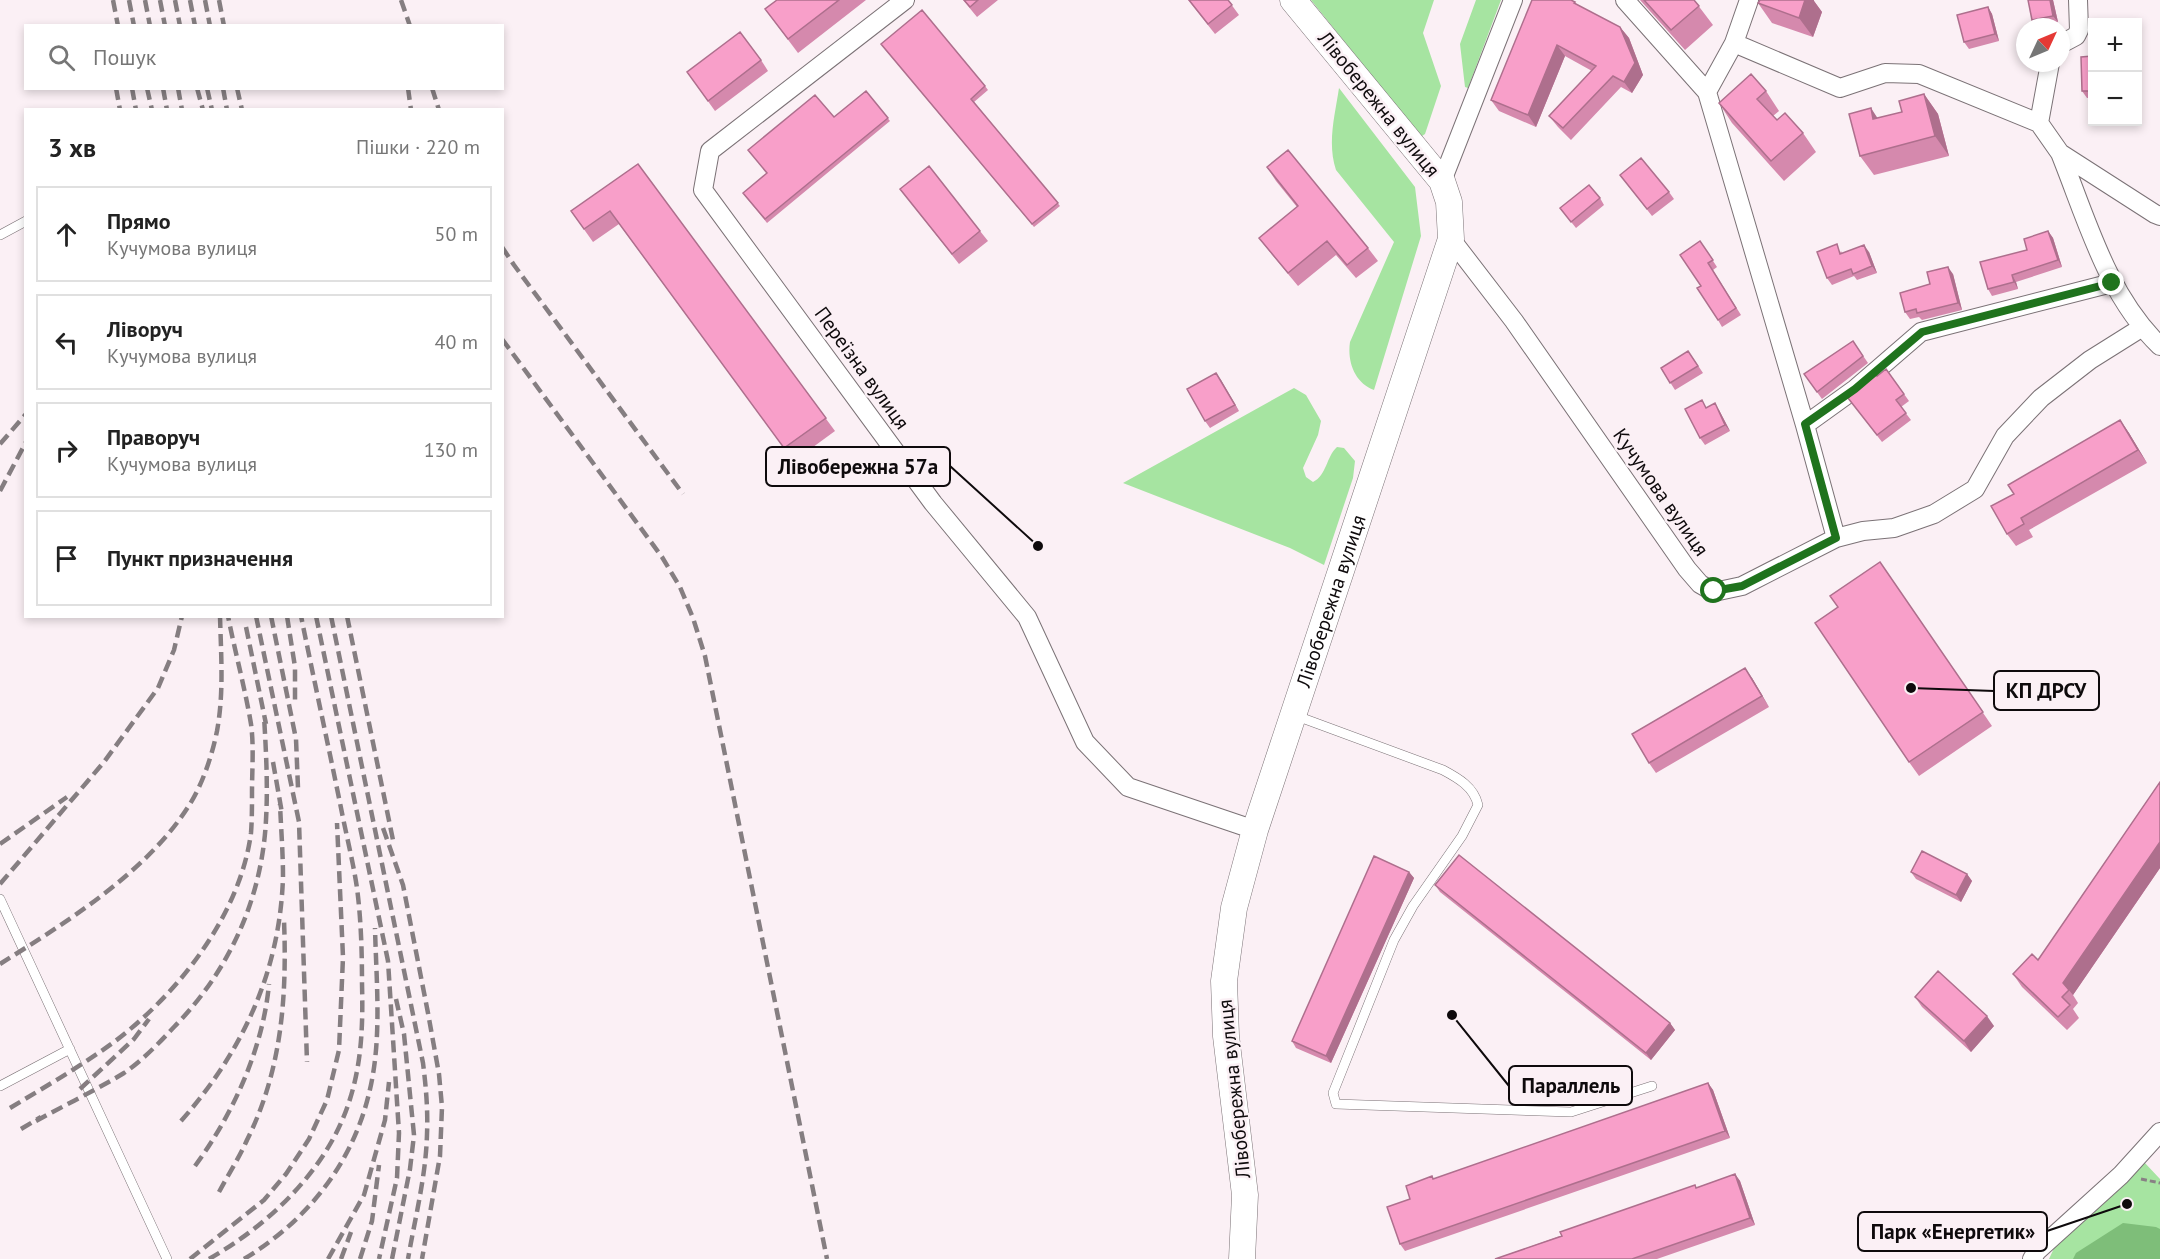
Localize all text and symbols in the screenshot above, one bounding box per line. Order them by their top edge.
north arrow [2016,18,2070,72]
map controls [2088,18,2142,126]
button: + [2088,18,2142,72]
search box [24,24,504,90]
street label: Лівобережна вулиця [1312,25,1446,182]
icon: search [45,41,78,74]
text: Пошук [93,43,156,71]
button: − [2088,72,2142,126]
text: 3 хв [48,131,96,164]
text: Пішки · 220 m [356,134,480,160]
text: Прямо [107,207,170,235]
icon: ahead [50,218,83,251]
text: 50 m [435,221,478,247]
text: Кучумова вулиця [107,235,257,261]
route end [2098,269,2124,295]
street label: Переїзна вулиця [809,302,915,434]
text: Ліворуч [107,315,183,343]
icon: left [50,326,83,359]
text: 40 m [435,329,478,355]
text: Кучумова вулиця [107,343,257,369]
text: Праворуч [107,423,200,451]
street label: Кучумова вулиця [1607,423,1715,561]
icon: right [50,434,83,467]
text: 130 m [424,437,478,463]
callout: Лівобережна 57а [766,447,950,486]
text: Кучумова вулиця [107,451,257,477]
text: Лівобережна 57а [777,453,938,480]
street label: Лівобережна вулиця [1290,511,1372,691]
icon: arrive [50,542,83,575]
text: Пункт призначення [107,544,293,572]
route start [1700,577,1726,603]
callout: КП ДРСУ [1994,671,2099,710]
text: КП ДРСУ [2006,677,2087,704]
street label: Лівобережна вулиця [1212,998,1256,1181]
callout: Параллель [1509,1066,1632,1105]
text: Параллель [1522,1072,1620,1099]
callout: Парк «Енергетик» [1858,1212,2047,1251]
text: Парк «Енергетик» [1871,1218,2035,1245]

